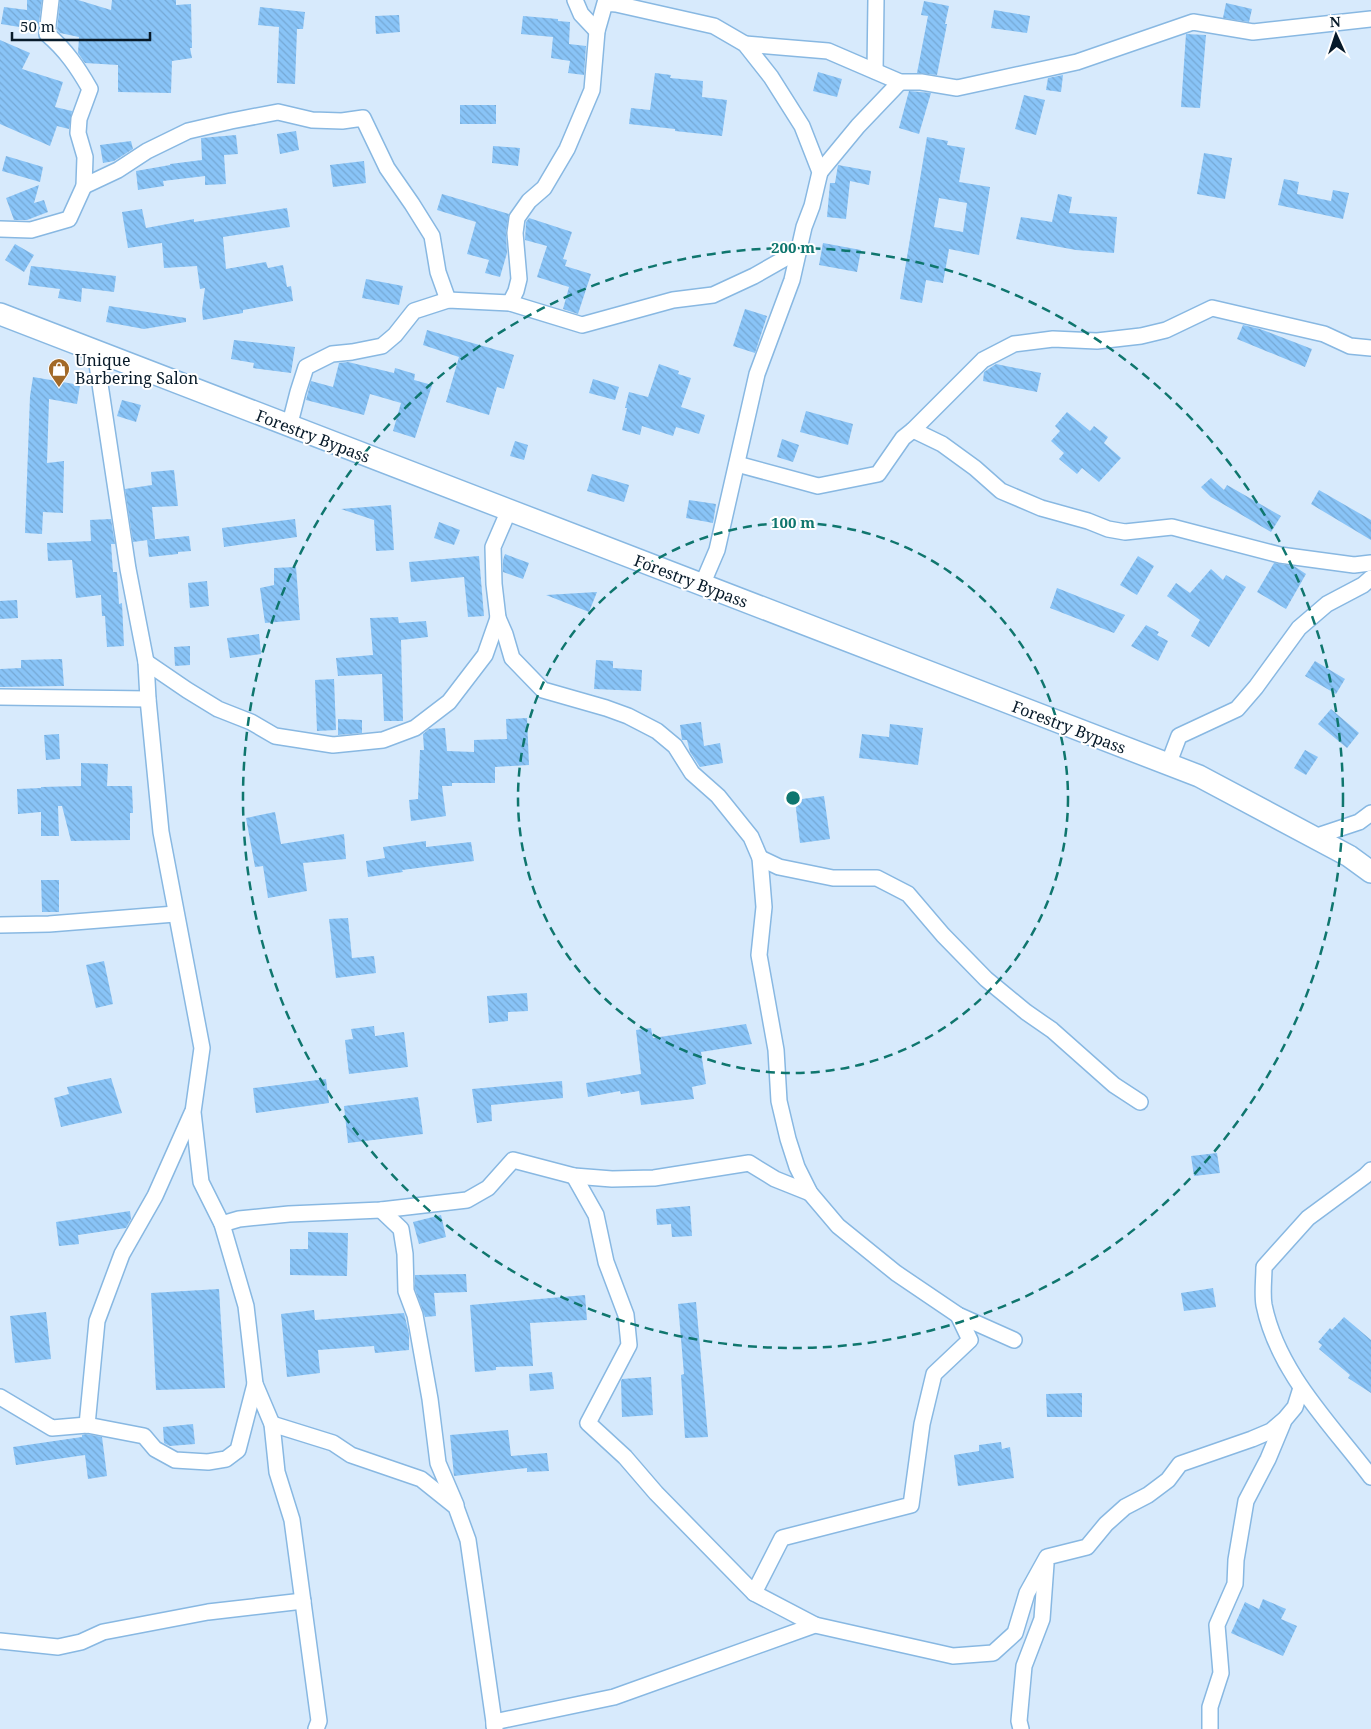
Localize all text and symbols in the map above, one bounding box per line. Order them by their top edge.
scale bar [12,10,150,42]
north arrow [1311,10,1361,60]
text: N [1329,12,1341,31]
text: 50 m [20,16,55,36]
text: 200 m [771,237,815,257]
place label: Unique Barbering Salon [75,349,198,389]
shop icon: Unique Barbering Salon [47,357,71,388]
street label: Forestry Bypass [253,404,373,468]
text: 100 m [771,512,815,532]
street label: Forestry Bypass [631,549,751,613]
street label: Forestry Bypass [1009,695,1129,759]
centre of rings [784,789,802,807]

